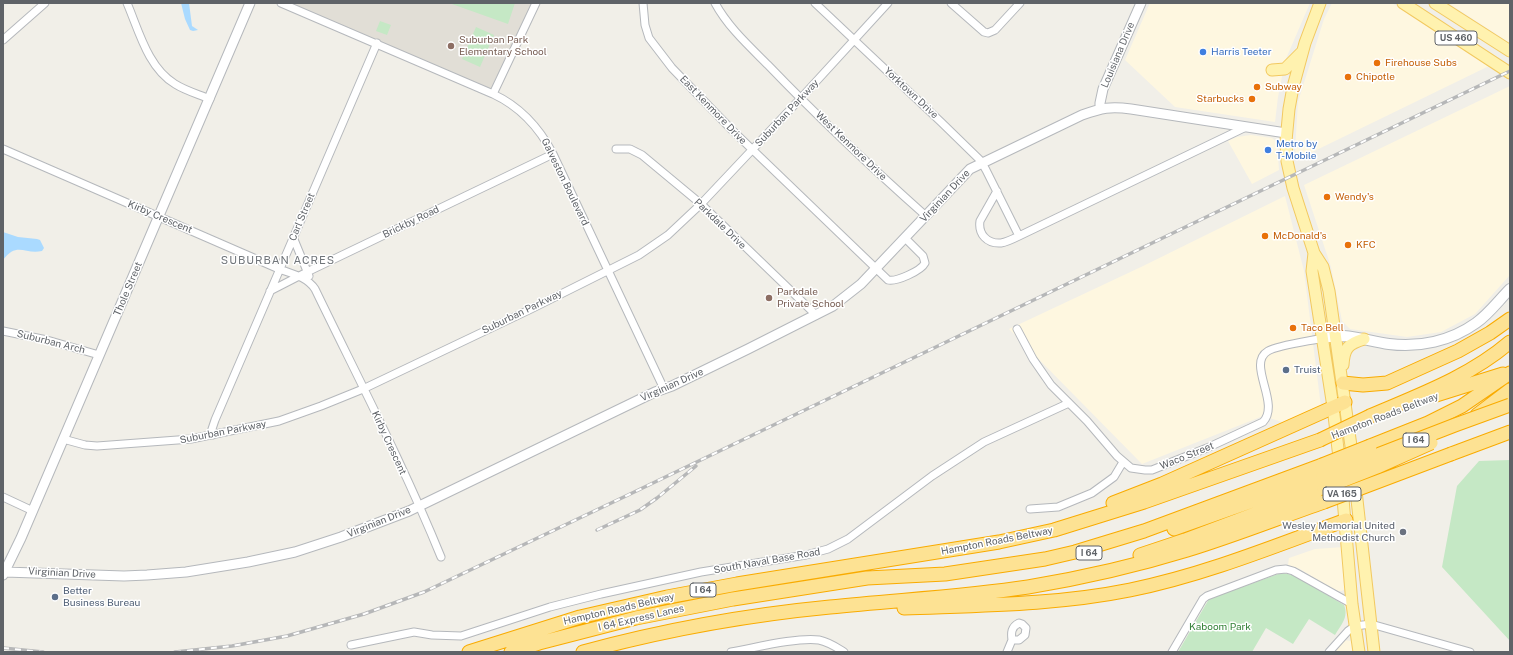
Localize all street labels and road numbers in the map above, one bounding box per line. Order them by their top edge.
street label: Louisiana Drive [1099,20,1137,90]
road number: US 460 [1435,31,1477,45]
street label: Yorktown Drive [881,65,941,121]
street label: East Kenmore Drive [677,73,749,147]
street label: Suburban Parkway [753,77,821,149]
street label: West Kenmore Drive [813,109,889,183]
street label: Galveston Boulevard [539,136,591,228]
street label: Virginian Drive [918,167,972,225]
street label: Carl Street [287,191,317,243]
street label: Parkdale Drive [692,196,748,252]
street label: Kirby Crescent [126,198,194,236]
street label: Brickby Road [381,203,441,241]
street label: Thole Street [111,260,145,318]
street label: Suburban Parkway [480,287,564,337]
street label: Suburban Arch [16,328,86,356]
street label: Virginian Drive [639,366,705,404]
street label: Hampton Roads Beltway [1330,390,1440,442]
street label: Kirby Crescent [369,409,409,477]
street label: Suburban Parkway [179,418,267,446]
road number: I 64 [1403,433,1429,447]
street label: Waco Street [1158,440,1216,472]
road number: VA 165 [1323,487,1361,501]
street label: Virginian Drive [345,504,413,540]
street label: Hampton Roads Beltway [940,524,1054,558]
street label: South Naval Base Road [713,546,821,576]
road number: I 64 [1076,546,1102,560]
street label: Virginian Drive [28,565,96,581]
road number: I 64 [690,583,716,597]
street label: Hampton Roads Beltway [562,590,676,628]
street label: I 64 Express Lanes [597,602,685,634]

